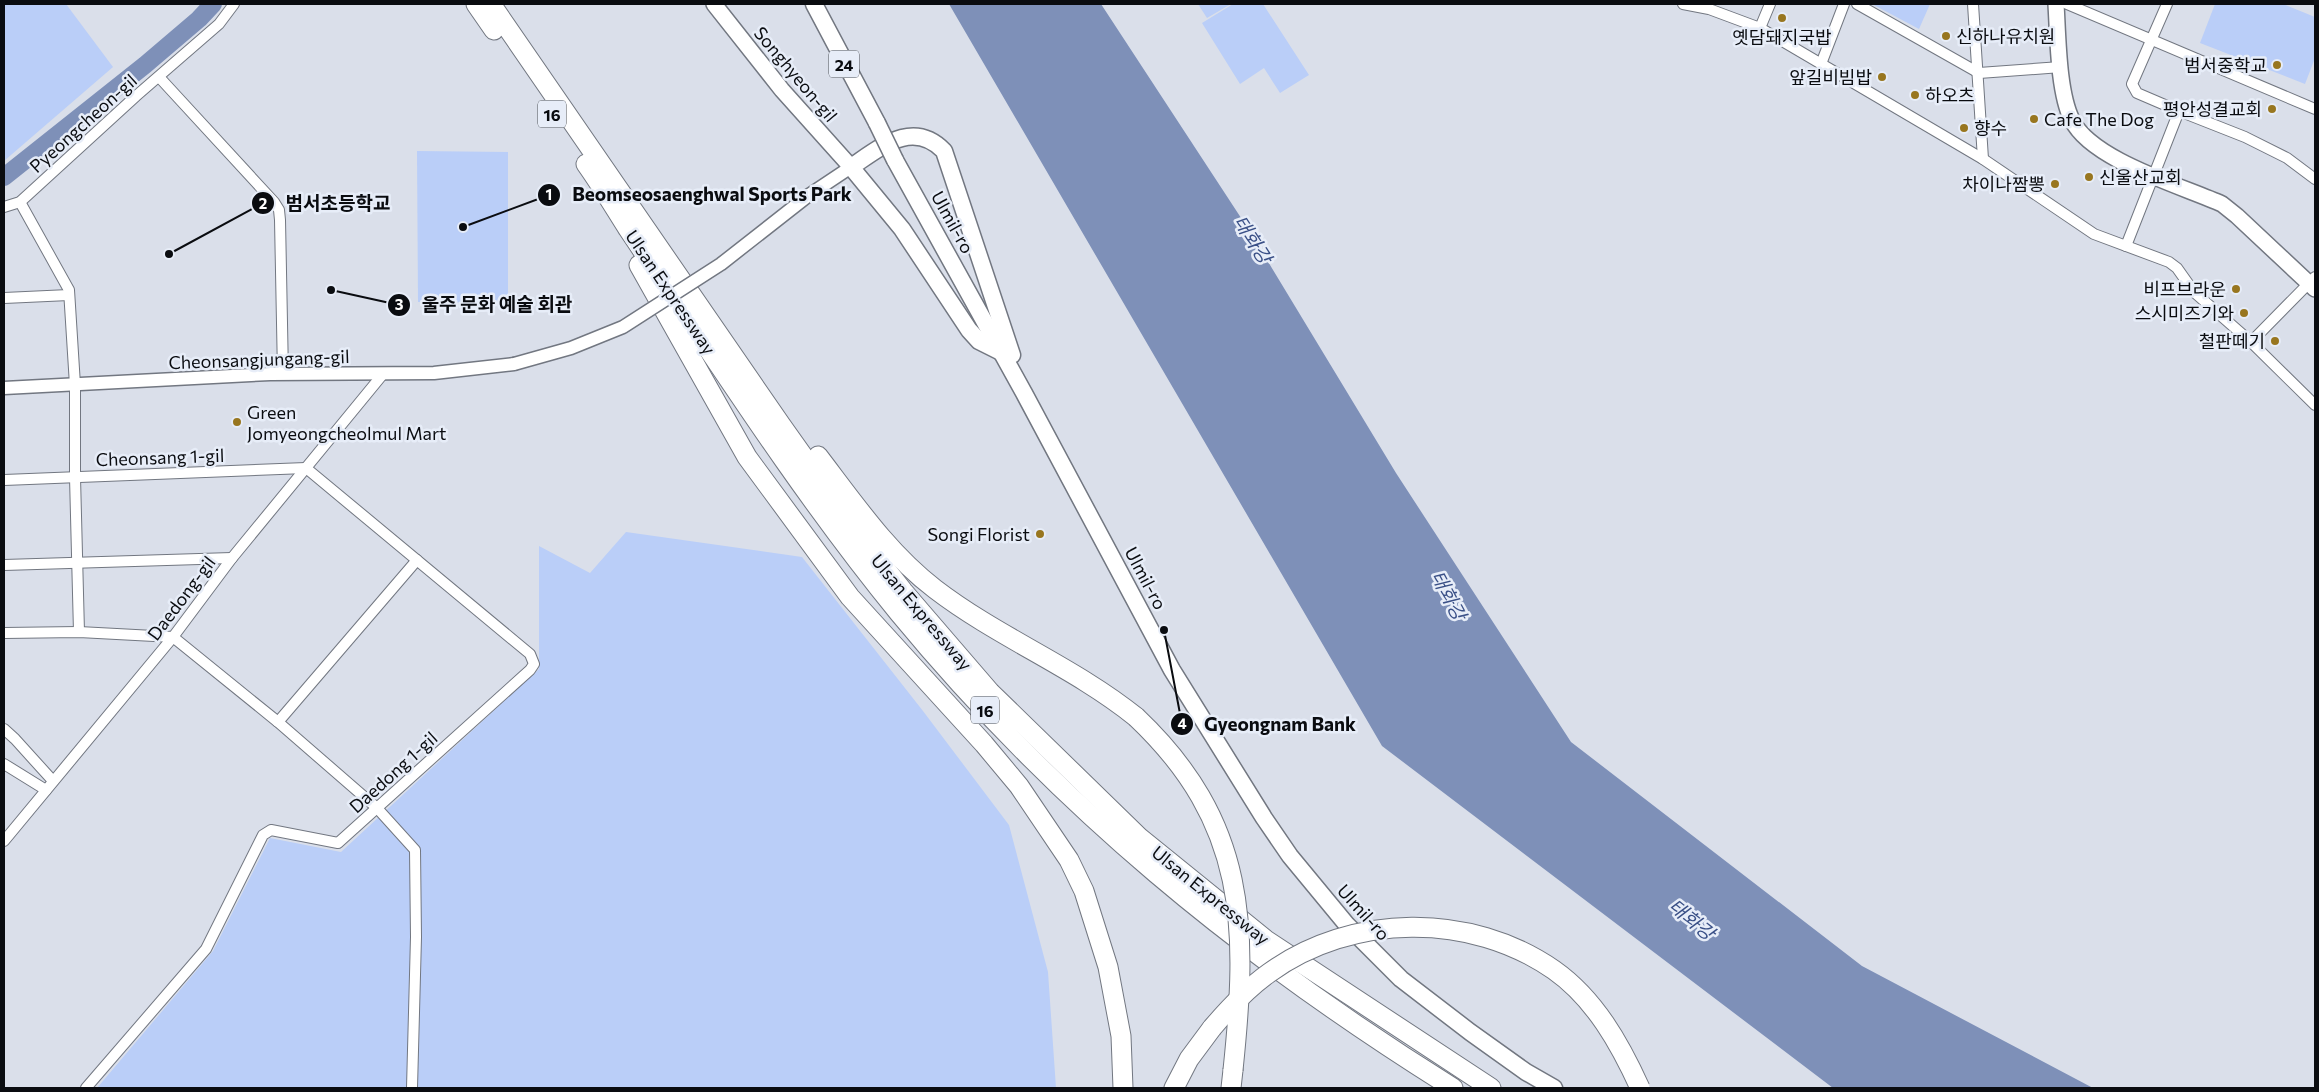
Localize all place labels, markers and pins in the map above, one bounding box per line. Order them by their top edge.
marker: 옛담돼지국밥 [1776,12,1788,24]
place label: 신하나유치원 [1956,25,2055,47]
place label: 옛담돼지국밥 [1732,26,1832,48]
marker: 신하나유치원 [1940,30,1952,42]
place label: 범서중학교 [2184,54,2267,76]
marker: 범서중학교 [2271,59,2283,71]
place label: 앞길비빔밥 [1789,66,1872,88]
marker: 앞길비빔밥 [1876,71,1888,83]
place label: 하오츠 [1925,84,1975,106]
marker: 하오츠 [1909,89,1921,101]
place label: 평안성결교회 [2163,98,2262,120]
marker: 평안성결교회 [2266,103,2278,115]
place label: Cafe The Dog [2044,108,2154,130]
marker: Cafe The Dog [2028,113,2040,125]
place label: 향수 [1974,117,2007,139]
marker: 향수 [1958,122,1970,134]
place label: 신울산교회 [2099,166,2182,188]
marker: 신울산교회 [2083,171,2095,183]
place label: 차이나짬뽕 [1962,173,2045,195]
callout: Beomseosaenghwal Sports Park [537,178,861,212]
marker: 차이나짬뽕 [2049,178,2061,190]
callout: 범서초등학교 [251,186,401,220]
place label: 비프브라운 [2143,278,2226,300]
marker: 비프브라운 [2230,283,2242,295]
callout: 울주 문화 예술 회관 [386,288,582,322]
place label: 스시미즈기와 [2135,302,2234,324]
marker: 스시미즈기와 [2238,307,2250,319]
place label: 철판떼기 [2199,330,2265,352]
marker: 철판떼기 [2269,335,2281,347]
place label: Green Jomyeongcheolmul Mart [247,401,447,444]
marker: Green Jomyeongcheolmul Mart [231,416,243,428]
place label: Songi Florist [928,523,1030,545]
marker: Songi Florist [1034,528,1046,540]
callout: Gyeongnam Bank [1169,707,1366,741]

